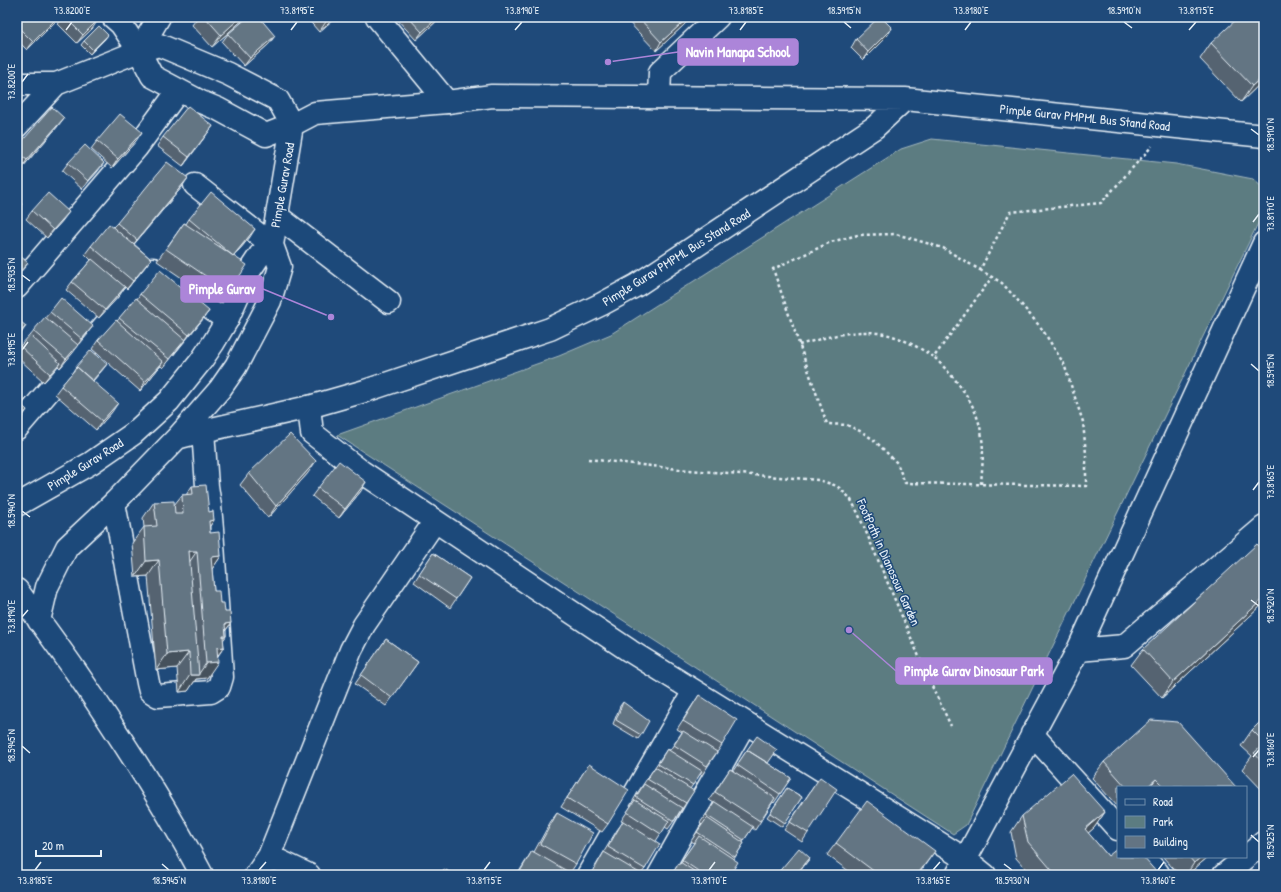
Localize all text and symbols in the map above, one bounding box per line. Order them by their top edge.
text: 73.8200°E [54,4,91,17]
text: 73.8195°E [280,4,315,17]
text: 73.8190°E [505,4,540,17]
text: 73.8185°E [729,4,764,17]
text: 18.5915°N [827,4,861,17]
text: 73.8180°E [953,4,989,17]
text: 18.5910°N [1107,4,1141,17]
text: 73.8175°E [1178,4,1214,17]
callout: Navin Manapa School [678,39,798,65]
text: Navin Manapa School [686,42,790,63]
text: 73.8200°E [5,63,18,100]
street label: Pimple Gurav PMPML Bus Stand Road [999,99,1171,135]
text: 18.5910°N [1264,118,1277,152]
street label: Pimple Gurav Road [266,141,298,229]
text: 73.8170°E [1264,196,1277,232]
street label: Pimple Gurav PMPML Bus Stand Road [599,204,753,310]
text: 18.5935°N [5,258,18,292]
callout: Pimple Gurav [181,276,263,302]
text: Pimple Gurav [189,279,256,300]
text: 73.8195°E [5,332,18,367]
text: 18.5915°N [1264,354,1277,388]
street label: Pimple Gurav Road [44,434,126,494]
text: 73.8165°E [1264,464,1277,499]
text: 18.5940°N [5,494,18,528]
street label: FootPath in Dianosour Garden [852,495,925,628]
text: 18.5920°N [1264,589,1277,623]
text: 73.8190°E [5,599,18,634]
callout: Pimple Gurav Dinosaur Park [896,658,1052,684]
text: Pimple Gurav Dinosaur Park [904,661,1044,682]
text: 18.5945°N [5,729,18,763]
text: 73.8160°E [1264,732,1277,767]
legend [1117,786,1247,858]
text: Road [1153,793,1173,810]
text: Park [1153,813,1173,830]
text: 18.5925°N [1264,825,1277,859]
scale bar [36,832,101,858]
text: Building [1153,833,1188,850]
text: 20 m [42,837,64,854]
text: 73.8185°E [18,874,53,887]
text: 18.5945°N [152,874,186,887]
text: 73.8180°E [241,874,277,887]
text: 73.8175°E [466,874,502,887]
text: 73.8170°E [691,874,727,887]
text: 73.8165°E [916,874,951,887]
text: 18.5930°N [995,874,1029,887]
text: 73.8160°E [1141,874,1176,887]

